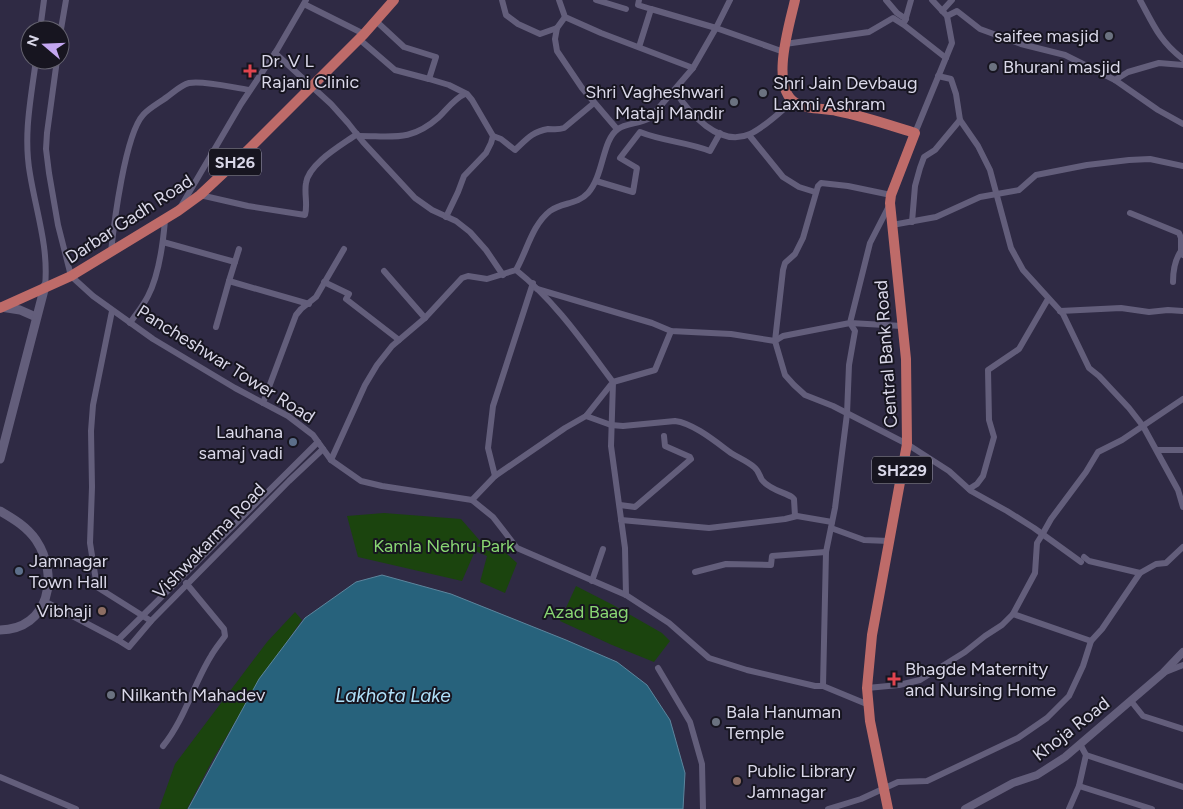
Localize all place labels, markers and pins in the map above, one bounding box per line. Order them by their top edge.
place label: saifee masjid [994,25,1099,47]
marker: saifee masjid [1103,30,1115,42]
place label: Dr. V L Rajani Clinic [261,50,359,93]
place label: Bhurani masjid [1003,56,1120,78]
marker: Bhurani masjid [987,61,999,73]
marker: Dr. V L Rajani Clinic [243,64,257,78]
place label: Shri Jain Devbaug Laxmi Ashram [773,72,918,115]
place label: Shri Vagheshwari Mataji Mandir [585,81,724,124]
marker: Shri Jain Devbaug Laxmi Ashram [757,87,769,99]
marker: Shri Vagheshwari Mataji Mandir [728,96,740,108]
place label: Lauhana samaj vadi [199,421,283,464]
marker: Lauhana samaj vadi [287,436,299,448]
place label: Jamnagar Town Hall [29,550,108,593]
marker: Jamnagar Town Hall [13,565,25,577]
place label: Vibhaji [37,600,92,622]
marker: Vibhaji [96,605,108,617]
place label: Bhagde Maternity and Nursing Home [905,658,1056,701]
marker: Bhagde Maternity and Nursing Home [887,672,901,686]
place label: Nilkanth Mahadev [121,684,266,706]
marker: Nilkanth Mahadev [105,689,117,701]
place label: Bala Hanuman Temple [726,701,841,744]
marker: Bala Hanuman Temple [710,716,722,728]
place label: Public Library Jamnagar [747,760,856,803]
marker: Public Library Jamnagar [731,775,743,787]

